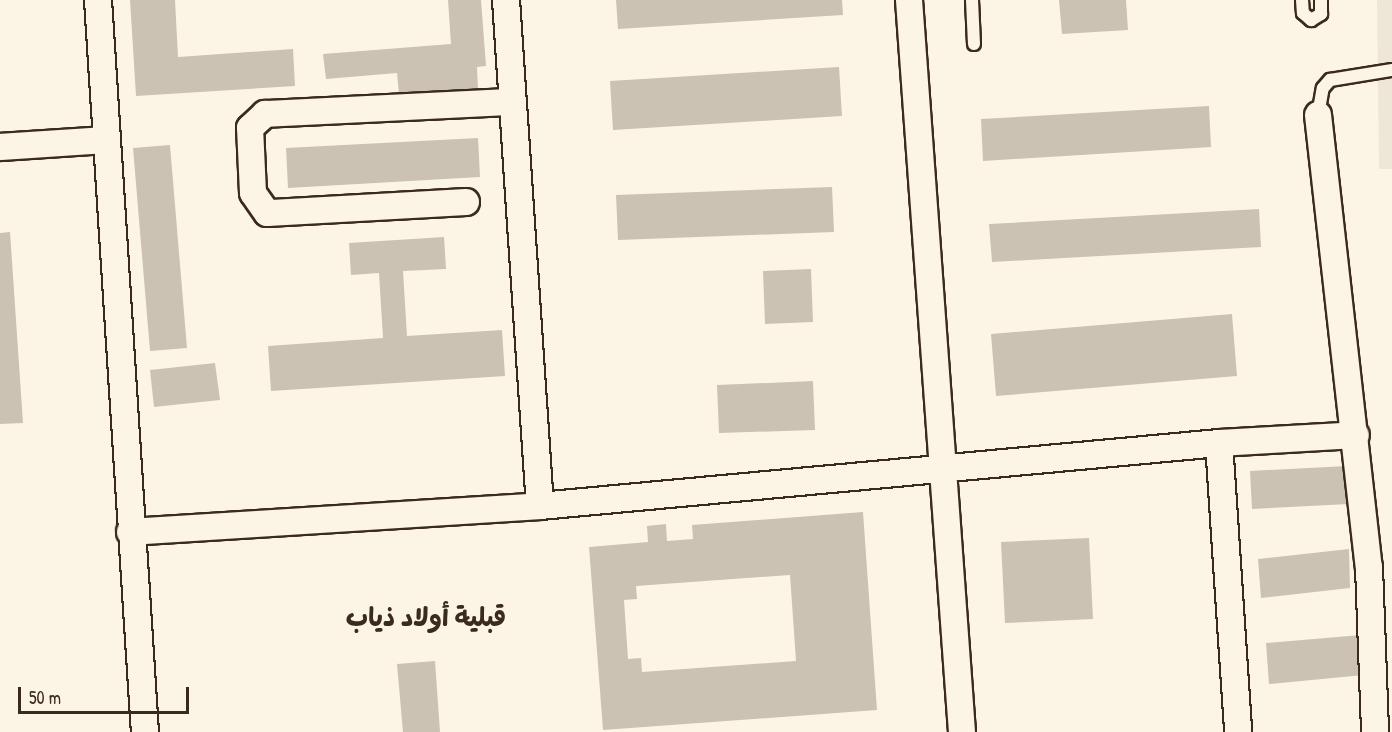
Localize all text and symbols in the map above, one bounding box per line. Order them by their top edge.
district label: قبلية أولاد ذياب [346,601,506,633]
scale bar [21,675,192,713]
text: 50 m [29,685,61,710]

